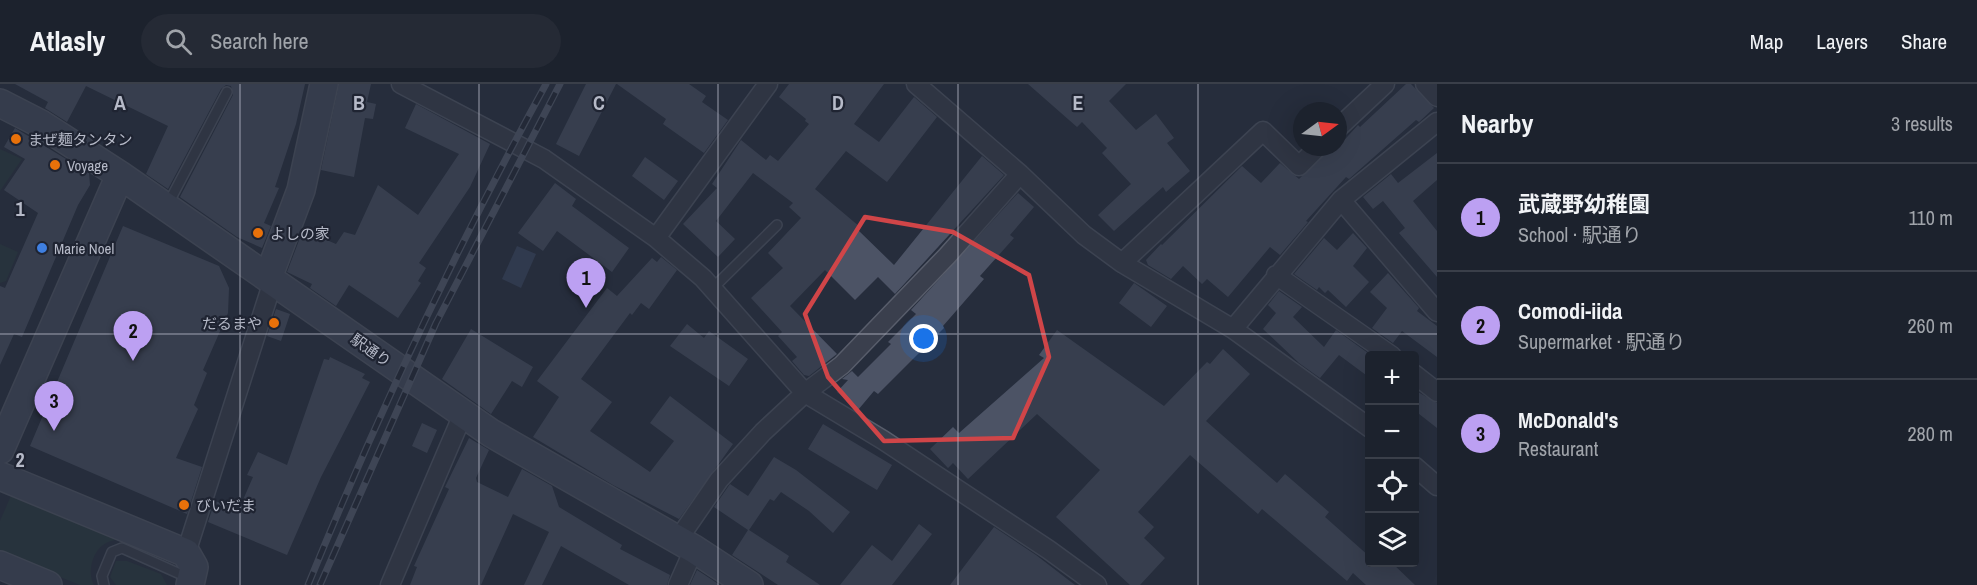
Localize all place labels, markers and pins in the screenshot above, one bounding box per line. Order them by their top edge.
place label: まぜ麺タンタン [28,129,133,150]
marker: まぜ麺タンタン [9,132,23,146]
place label: Voyage [67,155,108,176]
marker: Voyage [48,158,62,172]
place label: よしの家 [270,223,330,244]
marker: よしの家 [251,226,265,240]
place label: Marie Noel [54,238,114,259]
marker: Marie Noel [35,241,49,255]
pin: 1 [566,258,606,308]
pin: 2 [114,312,152,361]
place label: だるまや [202,313,262,334]
marker: だるまや [267,316,281,330]
pin: 3 [34,382,74,431]
place label: びいだま [196,495,256,516]
marker: びいだま [177,498,191,512]

